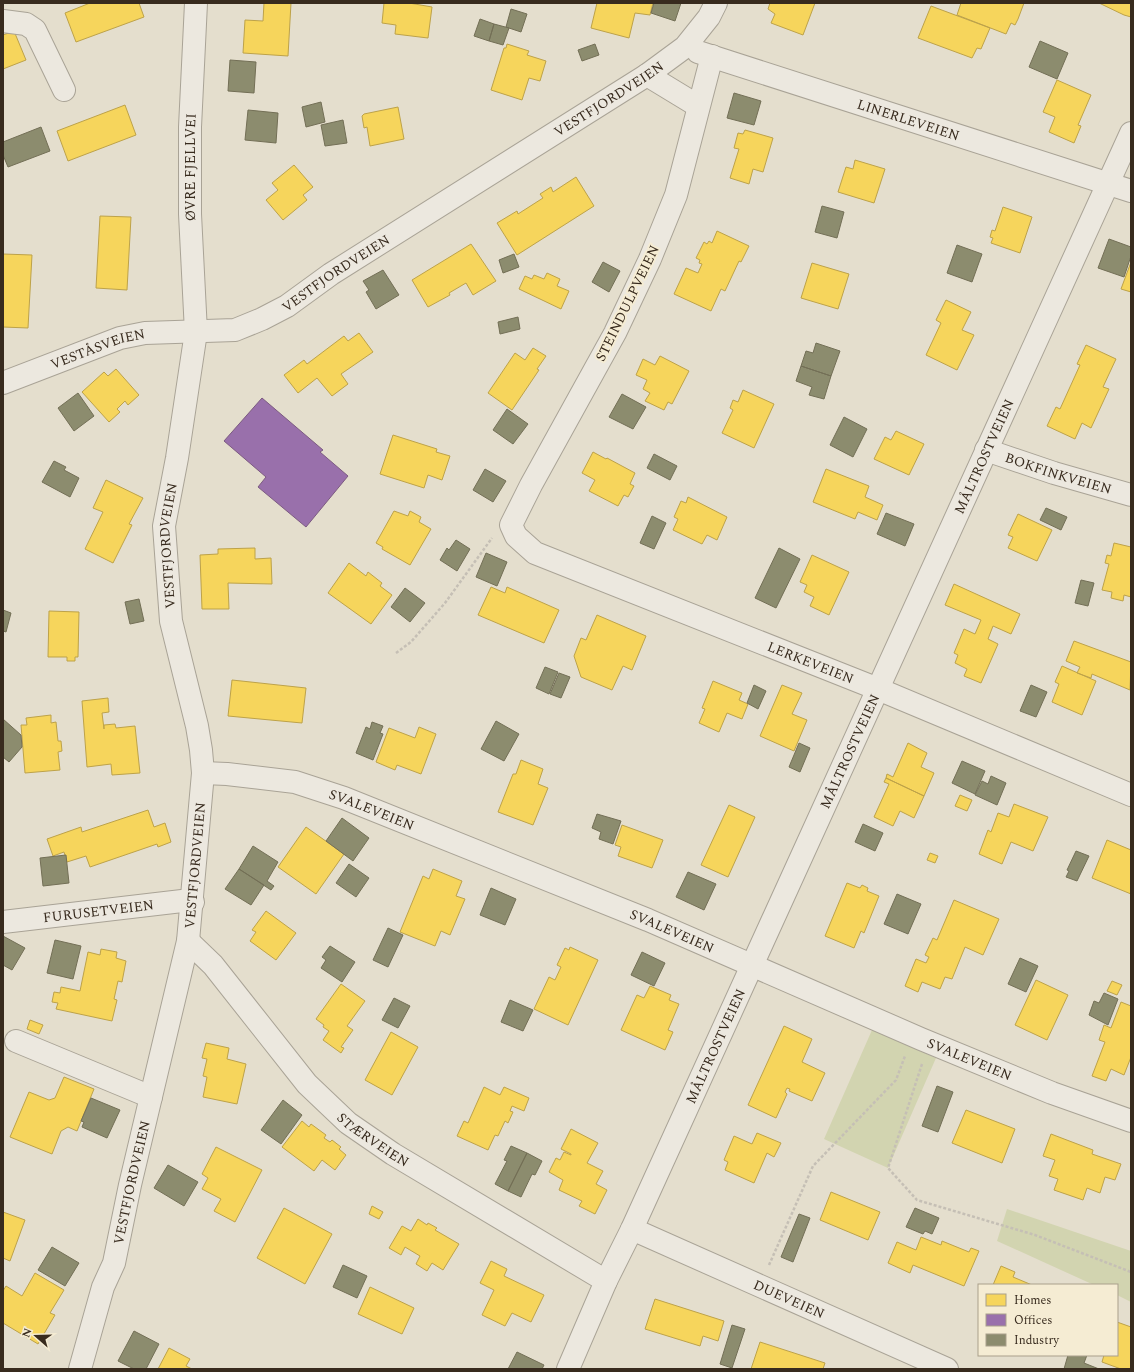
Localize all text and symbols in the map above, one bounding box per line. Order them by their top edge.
street label: VESTFJORDVEIEN [550,56,668,142]
street label: LINERLEVEIEN [854,94,962,146]
street label: ØVRE FJELLVEI [180,113,202,222]
street label: VESTFJORDVEIEN [277,229,394,318]
street label: STEINDULPVEIEN [590,241,665,365]
street label: VESTÅSVEIEN [47,323,147,375]
street label: MÅLTROSTVEIEN [949,396,1020,517]
street label: BOKFINKVEIEN [1002,447,1114,500]
street label: VESTFJORDVEIEN [154,481,183,609]
street label: LERKEVEIEN [764,636,857,689]
street label: MÅLTROSTVEIEN [815,690,885,812]
street label: SVALEVEIEN [326,784,417,836]
street label: VESTFJORDVEIEN [179,801,211,929]
street label: FURUSETVEIEN [42,894,155,928]
street label: SVALEVEIEN [627,904,718,959]
street label: MÅLTROSTVEIEN [680,985,751,1107]
street label: SVALEVEIEN [924,1033,1015,1086]
street label: STÆRVEIEN [332,1108,413,1172]
street label: VESTFJORDVEIEN [108,1118,156,1247]
street label: DUEVEIEN [750,1274,828,1324]
legend [978,1284,1118,1356]
text: Homes [1014,1291,1052,1310]
text: Offices [1014,1311,1053,1330]
north arrow [16,1316,56,1356]
text: N [18,1326,37,1340]
text: Industry [1014,1331,1060,1350]

